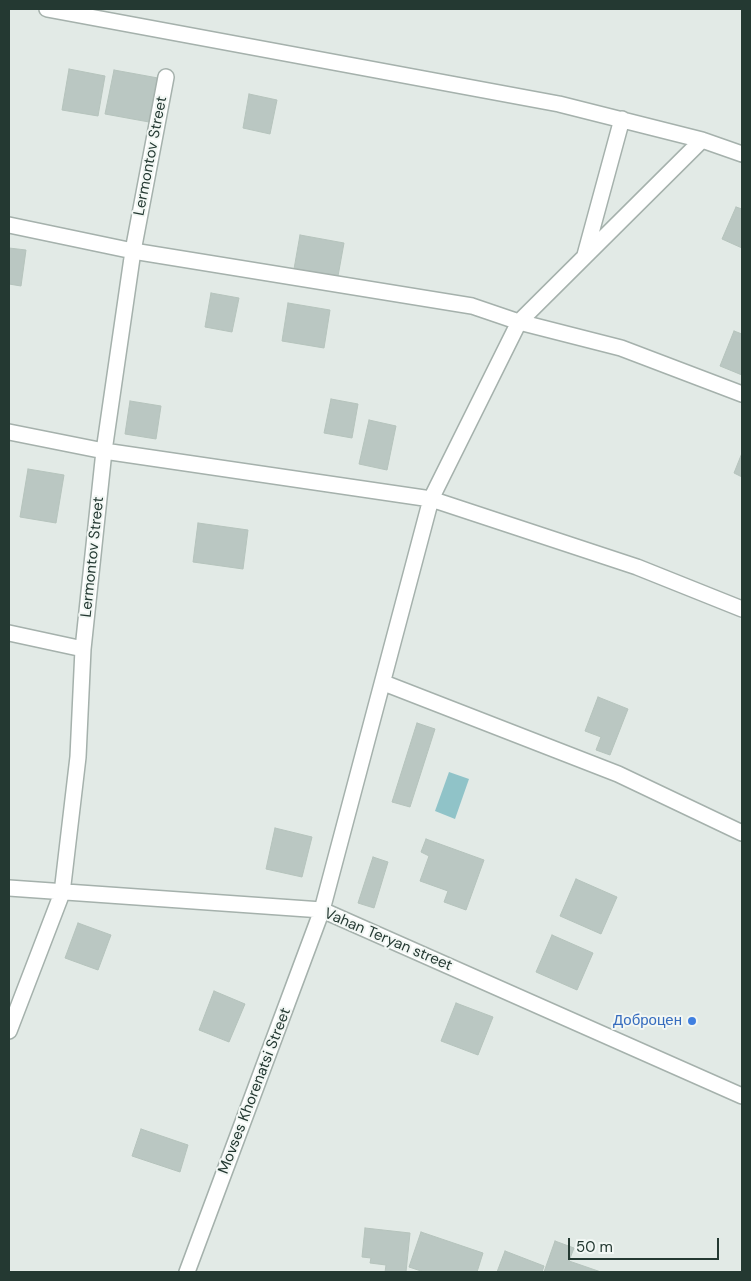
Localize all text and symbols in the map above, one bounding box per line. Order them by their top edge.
street label: Lermontov Street [131,95,171,217]
street label: Lermontov Street [78,496,108,618]
street label: Vahan Teryan street [321,905,455,975]
street label: Movses Khorenatsi Street [215,1005,295,1177]
place label: Доброцен [613,1012,682,1030]
marker: Доброцен [686,1015,698,1027]
scale bar [571,1228,722,1260]
text: 50 m [576,1237,613,1257]

